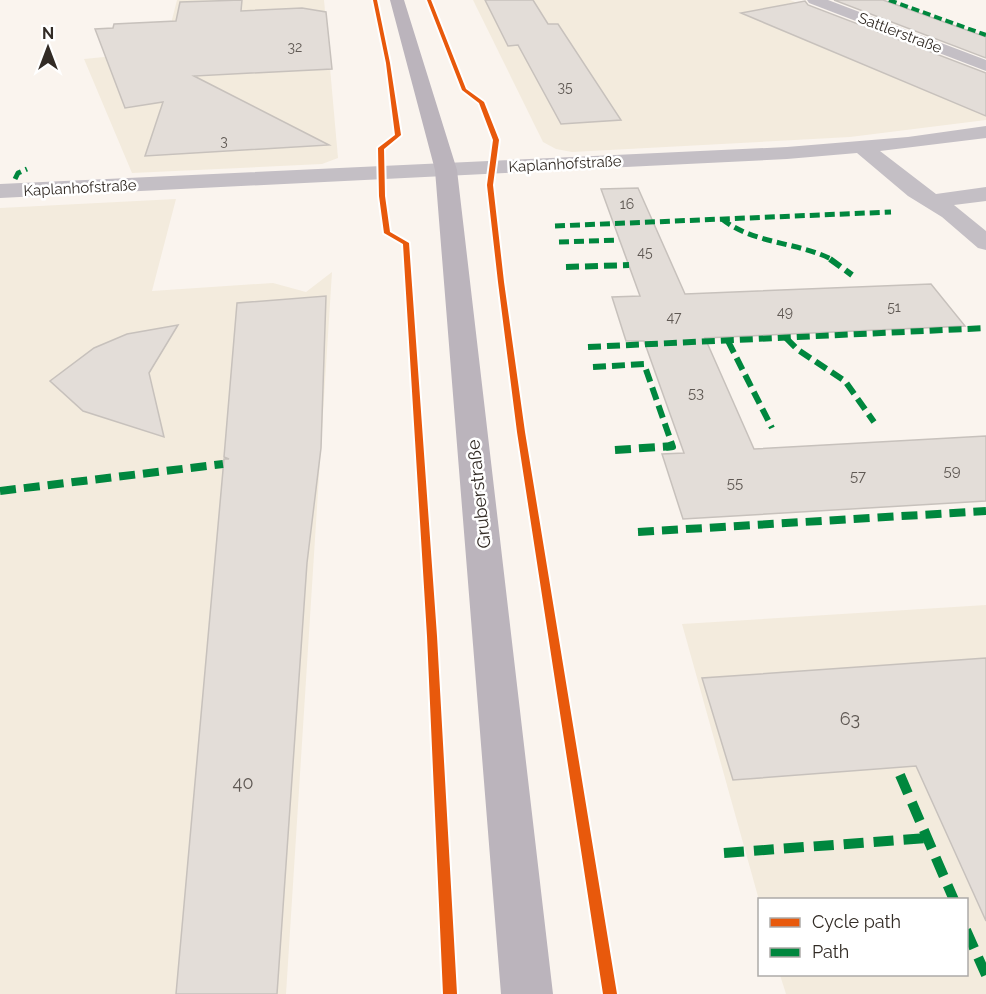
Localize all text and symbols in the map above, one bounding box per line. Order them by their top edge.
street label: Sattlerstraße [856,9,945,57]
north arrow [18,18,78,78]
text: N [42,24,54,43]
house number: 32 [288,39,302,55]
house number: 35 [557,79,573,95]
house number: 3 [220,133,228,149]
street label: Kaplanhofstraße [508,152,622,176]
street label: Kaplanhofstraße [23,176,137,200]
house number: 16 [620,196,634,212]
house number: 45 [637,244,653,260]
house number: 51 [887,299,901,315]
house number: 49 [777,304,793,320]
house number: 47 [666,309,682,325]
house number: 53 [688,384,704,402]
street label: Gruberstraße [462,438,495,549]
house number: 59 [944,462,961,480]
house number: 57 [850,467,866,485]
house number: 55 [727,474,743,492]
house number: 63 [840,708,860,729]
house number: 40 [233,772,253,793]
legend [758,898,968,976]
text: Cycle path [812,911,901,932]
text: Path [812,941,849,962]

